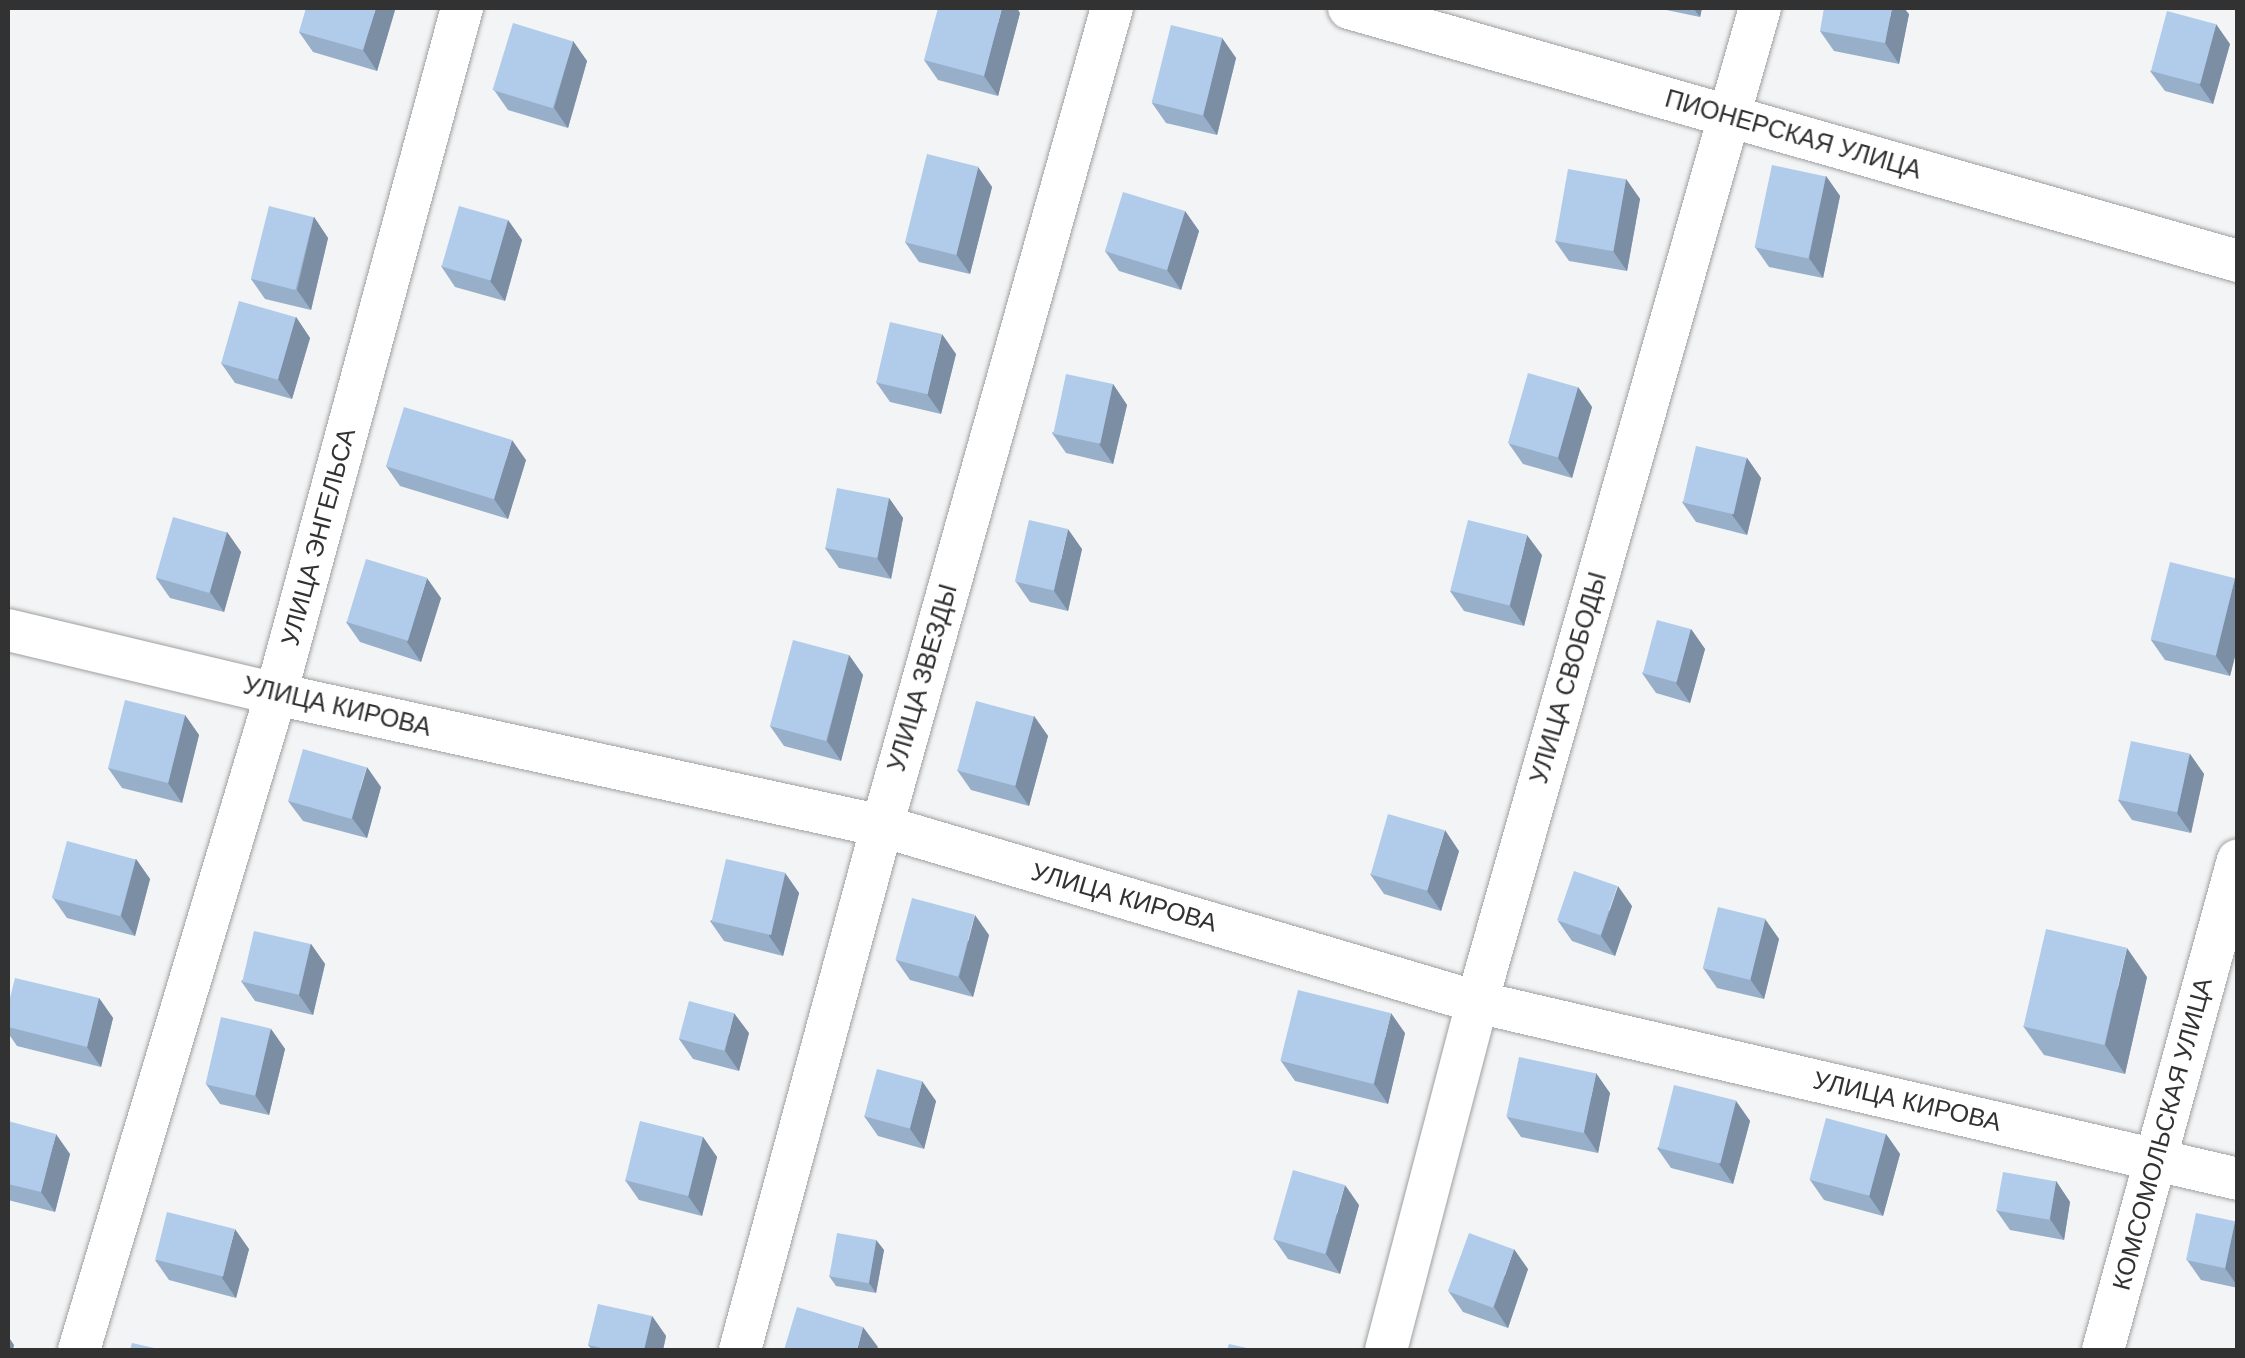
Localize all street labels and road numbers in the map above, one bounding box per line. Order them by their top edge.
street label: ПИОНЕРСКАЯ УЛИЦА [1661,84,1925,186]
street label: УЛИЦА ЭНГЕЛЬСА [276,425,362,649]
street label: УЛИЦА СВОБОДЫ [1524,569,1614,787]
street label: УЛИЦА ЗВЕЗДЫ [882,581,964,775]
street label: УЛИЦА КИРОВА [240,671,434,743]
street label: УЛИЦА КИРОВА [1028,857,1220,939]
street label: КОМСОМОЛЬСКАЯ УЛИЦА [2107,974,2219,1294]
street label: УЛИЦА КИРОВА [1810,1066,2004,1138]

